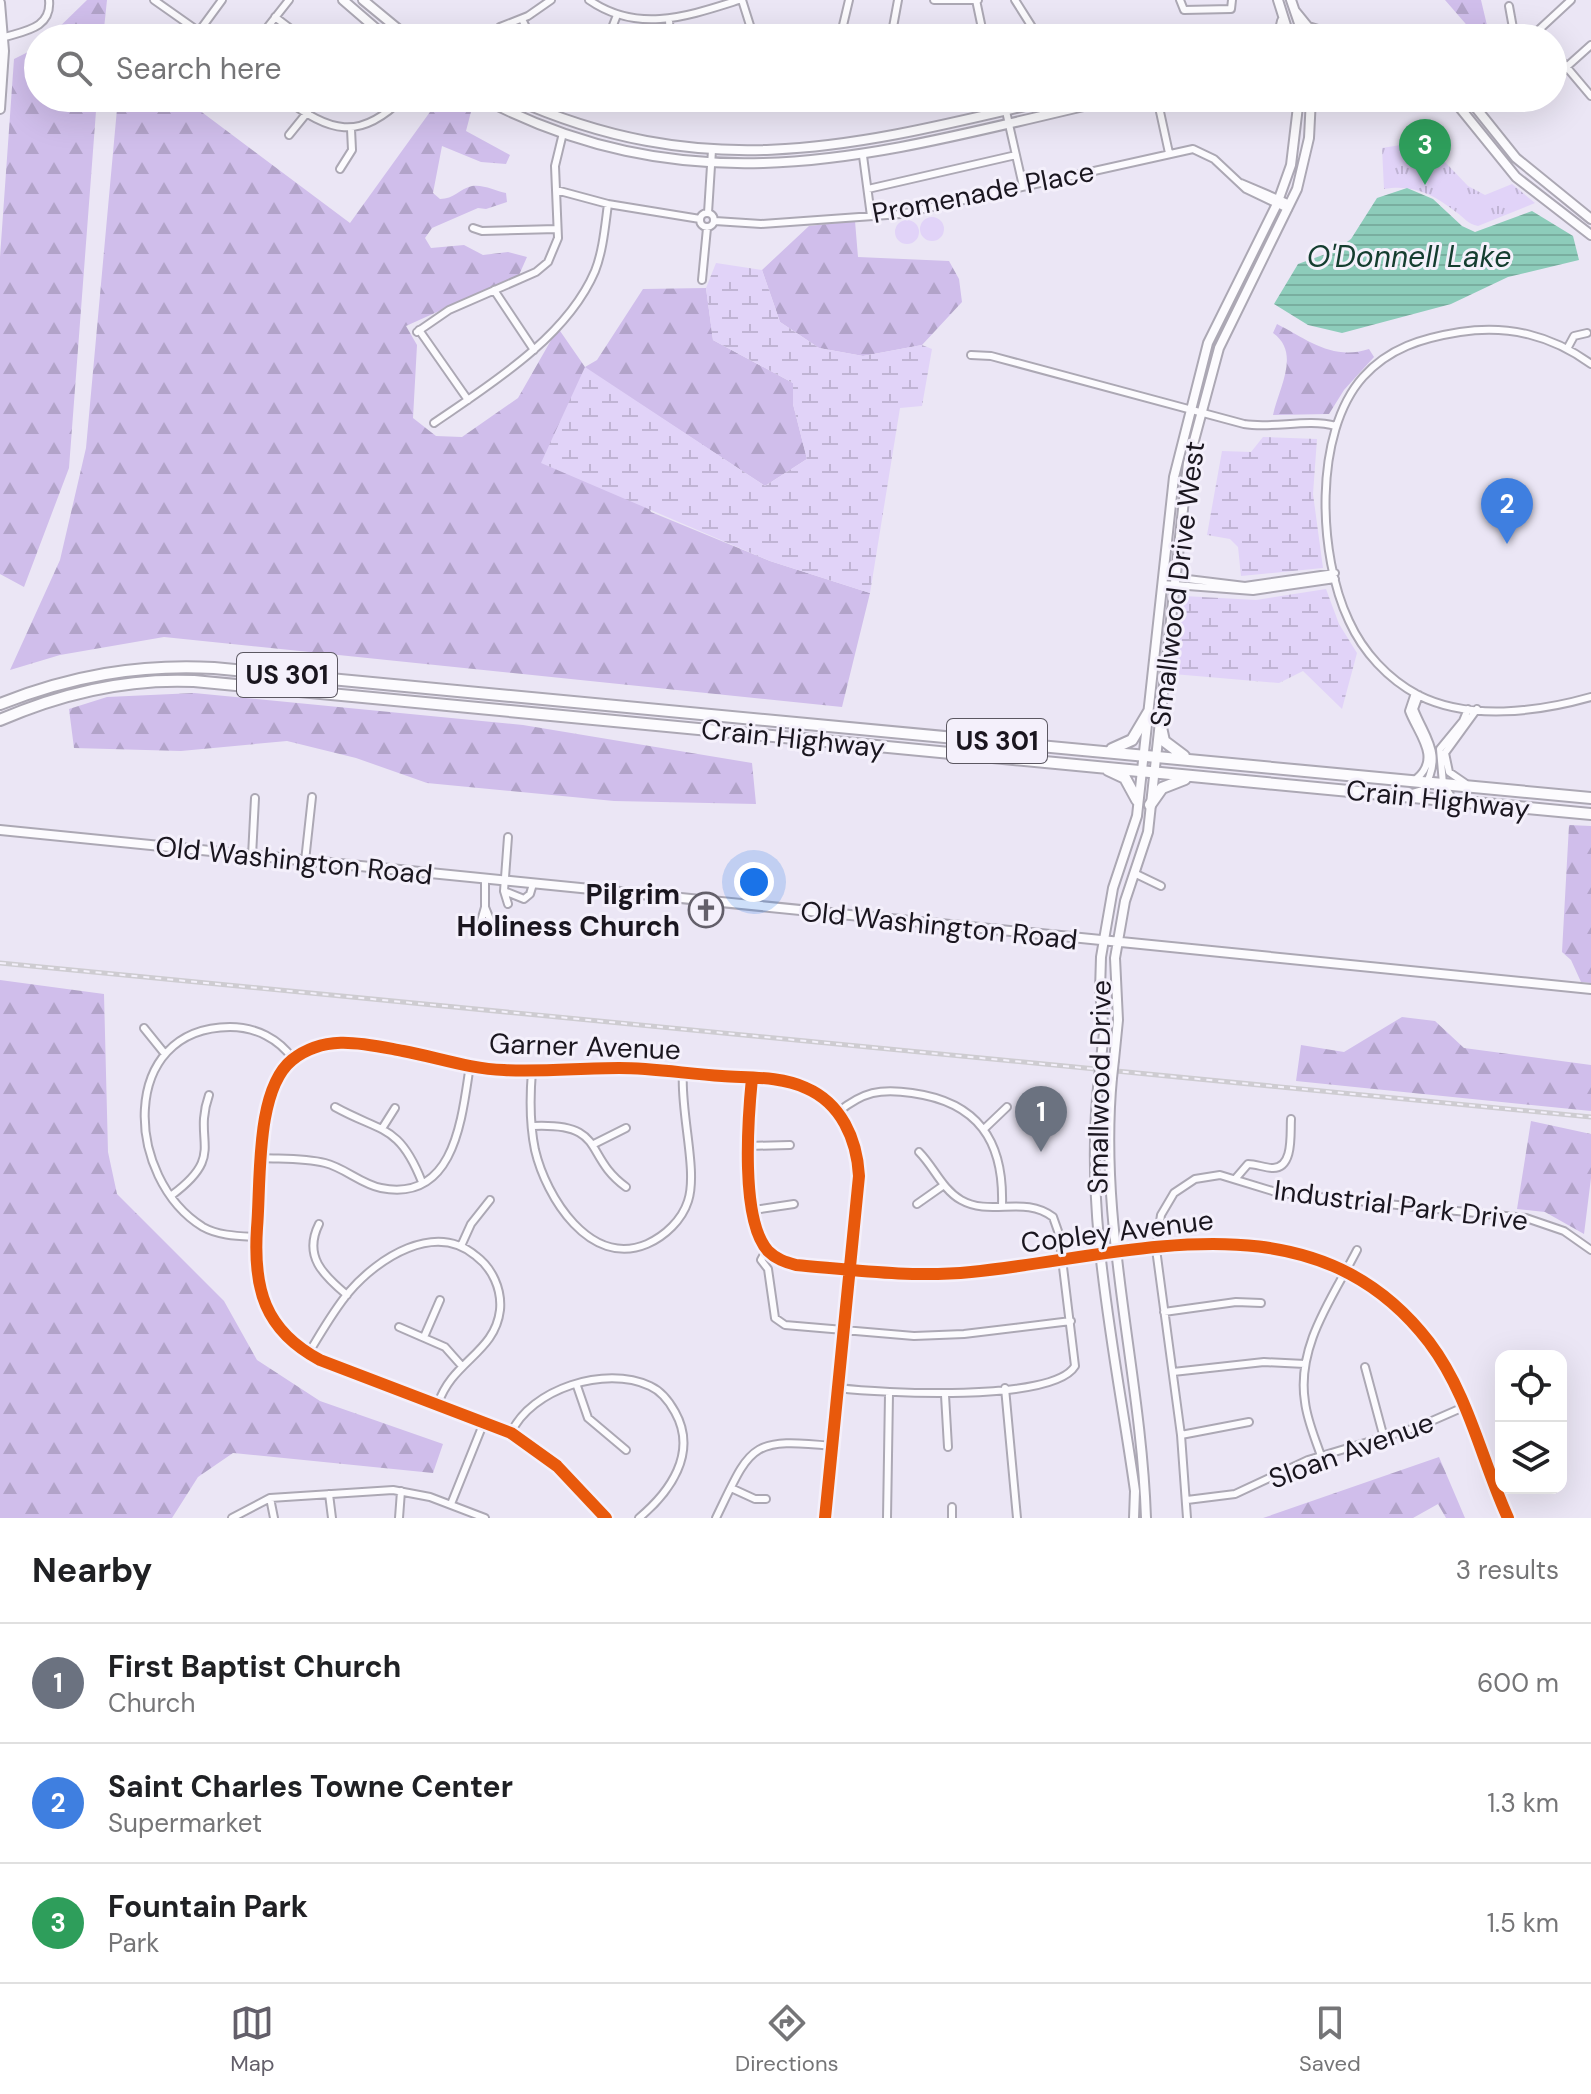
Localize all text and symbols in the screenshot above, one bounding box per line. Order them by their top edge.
search box [24,24,1567,112]
icon: search [52,46,96,90]
text: Search here [116,49,282,88]
pin: 3 [1399,119,1451,185]
street label: Promenade Place [869,153,1097,232]
water label: O'Donnell Lake [1307,237,1511,276]
street label: Smallwood Drive West [1142,439,1213,729]
pin: 2 [1481,478,1533,544]
road number: US 301 [237,653,337,697]
street label: Crain Highway [699,710,887,767]
road number: US 301 [947,719,1047,763]
street label: Crain Highway [1344,771,1532,828]
street label: Old Washington Road [154,828,434,893]
your location [734,862,774,902]
place label: Pilgrim Holiness Church [457,876,680,945]
church icon: Pilgrim Holiness Church [687,891,725,929]
street label: Old Washington Road [799,893,1079,958]
street label: Smallwood Drive [1079,980,1120,1194]
street label: Garner Avenue [489,1025,681,1068]
pin: 1 [1015,1086,1067,1152]
street label: Industrial Park Drive [1272,1172,1530,1239]
street label: Copley Avenue [1019,1201,1216,1262]
map controls [1495,1350,1567,1494]
button: locate [1495,1350,1567,1422]
street label: Sloan Avenue [1264,1404,1439,1497]
button: layers [1495,1422,1567,1494]
text: Nearby [32,1548,152,1593]
text: 3 results [1456,1553,1559,1587]
text: First Baptist Church [108,1647,401,1686]
text: 1 [53,1666,63,1700]
text: 600 m [1477,1666,1559,1700]
text: Church [108,1686,195,1720]
text: Saint Charles Towne Center [108,1767,513,1806]
text: 2 [50,1786,66,1820]
text: 1.3 km [1487,1786,1559,1820]
text: Supermarket [108,1806,262,1840]
text: Fountain Park [108,1887,308,1926]
text: 3 [50,1906,66,1940]
text: 1.5 km [1487,1906,1559,1940]
text: Park [108,1926,159,1960]
tab: Map [230,2001,275,2078]
tab: Directions [735,2001,839,2078]
tab: Saved [1299,2001,1361,2078]

